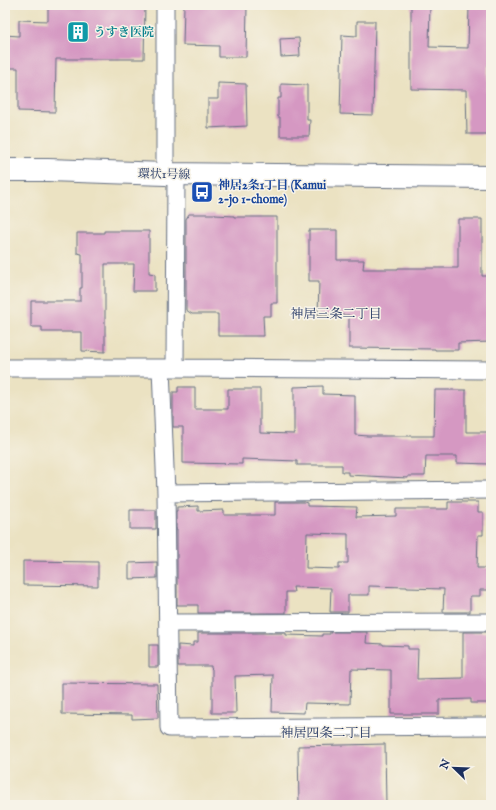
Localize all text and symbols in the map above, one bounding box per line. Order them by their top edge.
building icon: うすき医院 [65,19,91,45]
place label: うすき医院 [94,25,154,40]
street label: 環状1号線 [138,167,190,182]
place label: 神居2条1丁目 (Kamui 2-jo 1-chome) [218,178,327,208]
bus stop icon: 神居2条1丁目 (Kamui 2-jo 1-chome) [189,179,215,205]
district label: 神居三条二丁目 [290,306,382,323]
district label: 神居四条二丁目 [280,725,372,742]
north arrow [434,748,474,788]
text: N [437,757,454,773]

